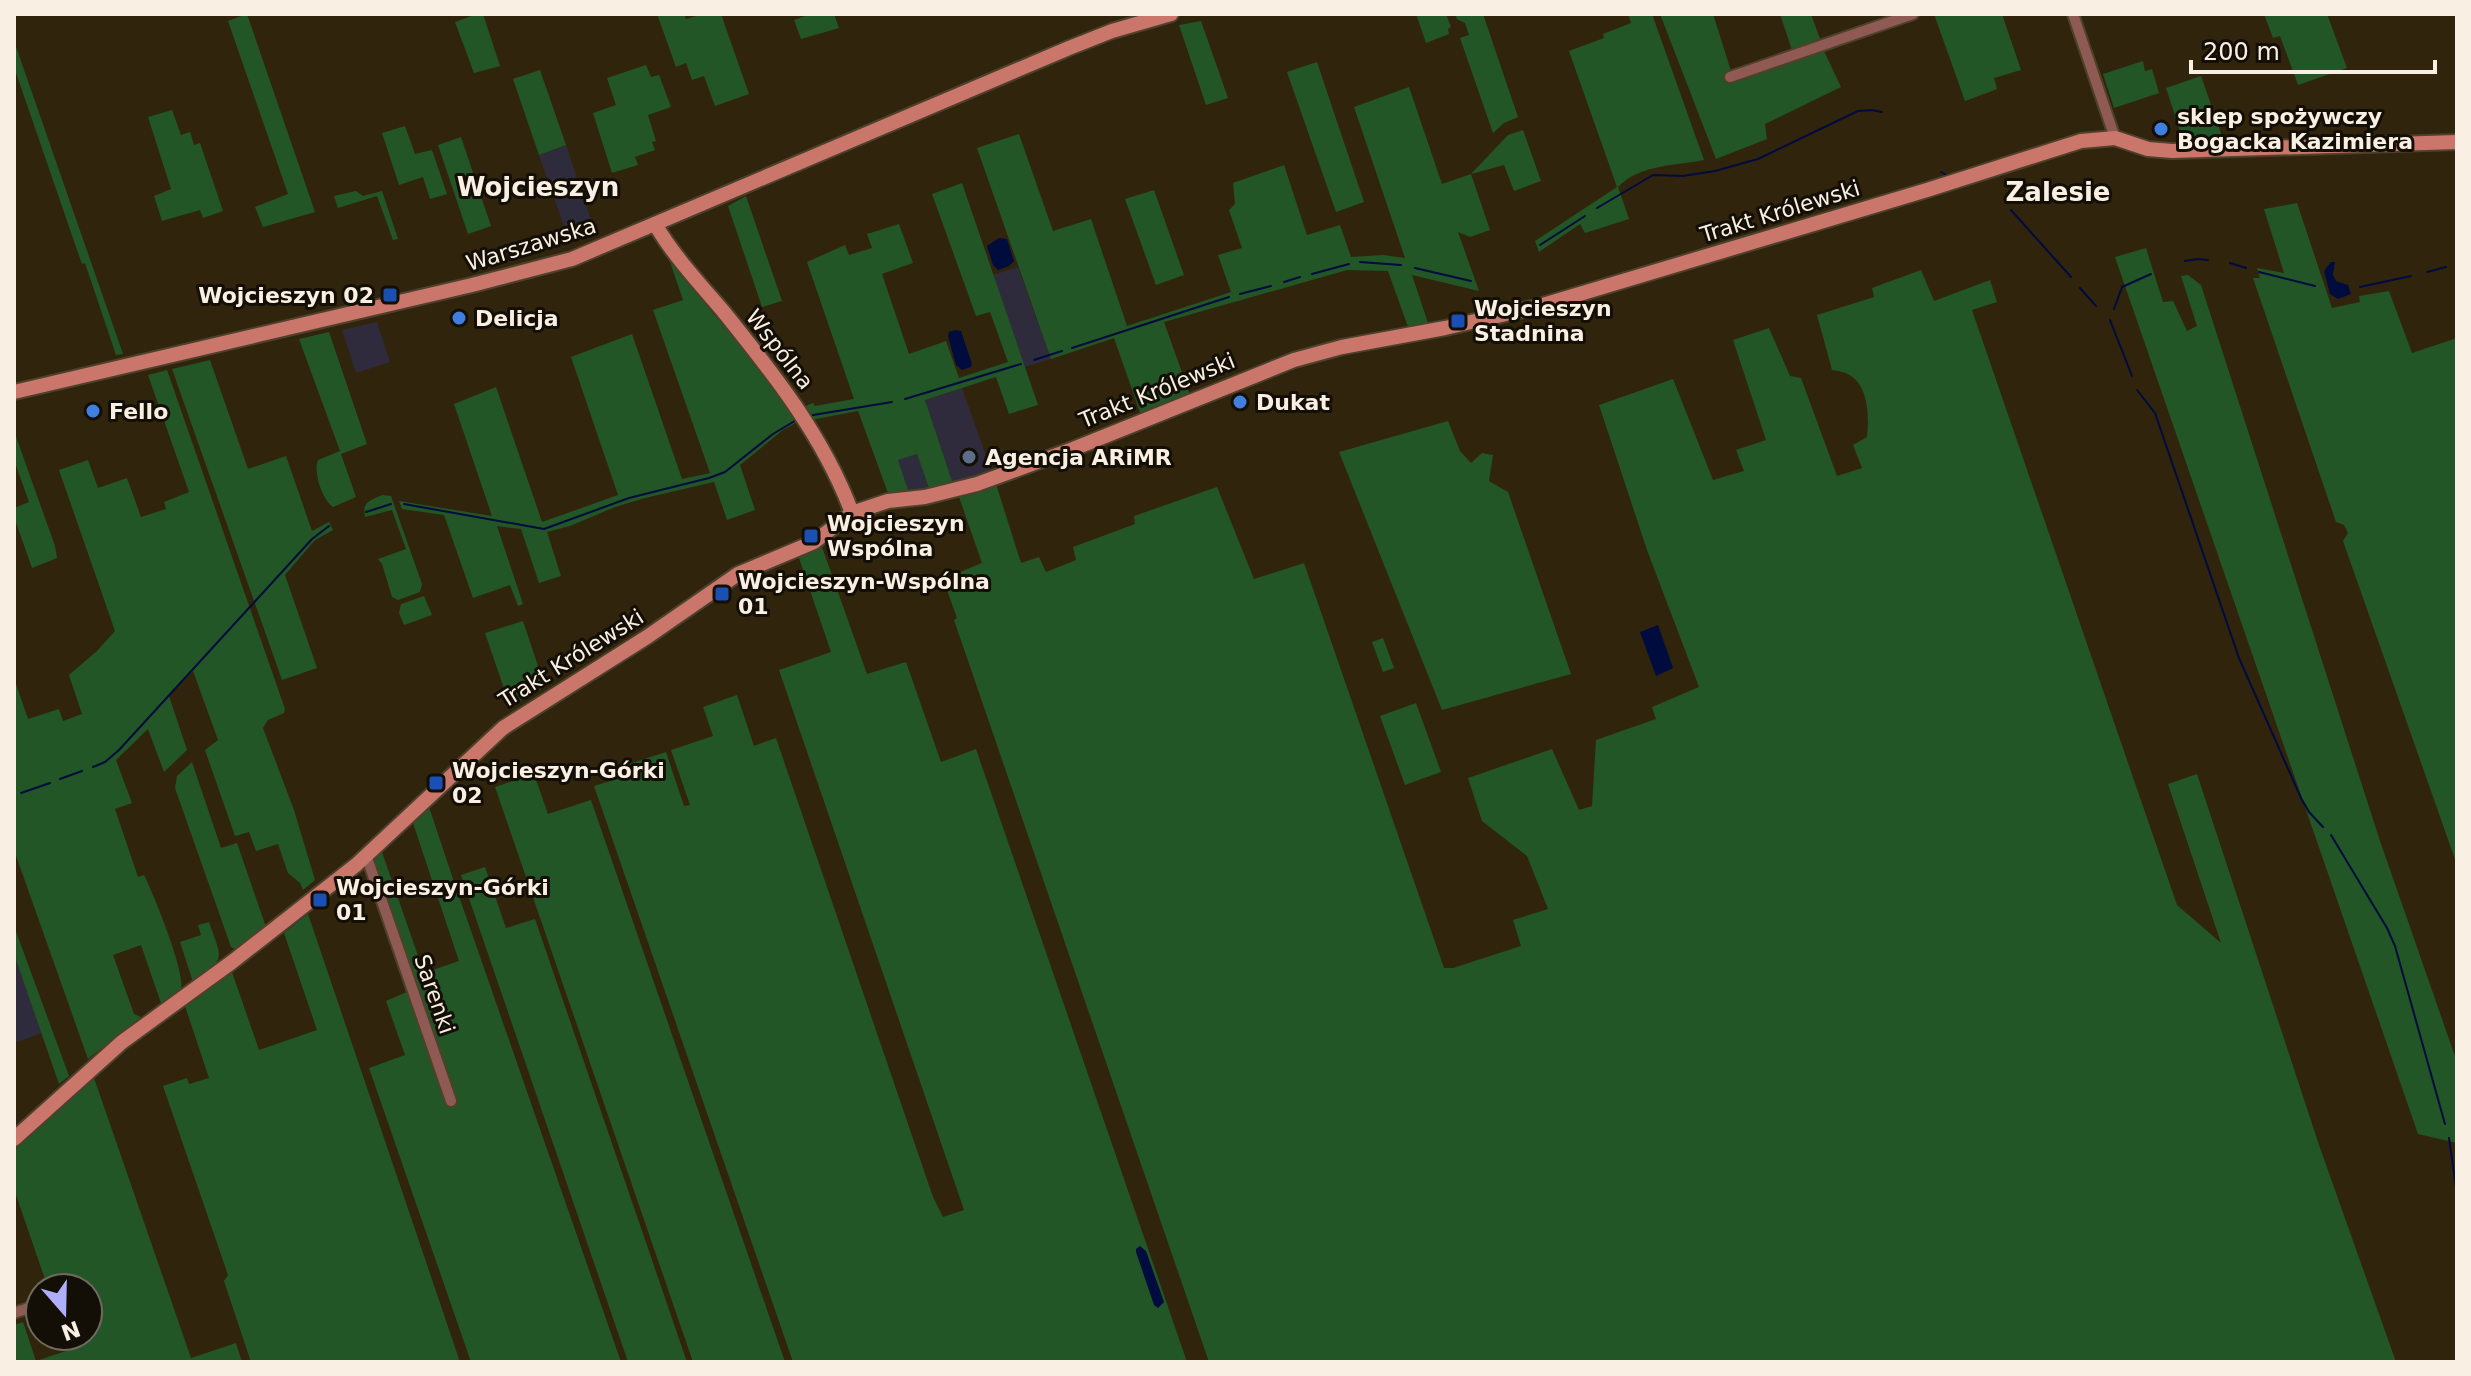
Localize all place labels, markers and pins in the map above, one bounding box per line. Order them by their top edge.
place label: sklep spożywczy Bogacka Kazimiera [2177,104,2413,154]
marker: sklep spożywczy Bogacka Kazimiera [2152,120,2170,138]
place label: Wojcieszyn 02 [198,283,374,308]
marker: Wojcieszyn 02 [381,286,399,304]
place label: Wojcieszyn Stadnina [1474,296,1612,346]
place label: Delicja [475,306,559,331]
marker: Delicja [450,309,468,327]
marker: Wojcieszyn Stadnina [1449,312,1467,330]
place label: Dukat [1256,390,1330,415]
marker: Dukat [1231,393,1249,411]
place label: Fello [109,399,168,424]
marker: Fello [84,402,102,420]
place label: Agencja ARiMR [985,445,1172,470]
marker: Agencja ARiMR [960,448,978,466]
place label: Wojcieszyn Wspólna [827,511,965,561]
marker: Wojcieszyn Wspólna [802,527,820,545]
place label: Wojcieszyn-Wspólna 01 [738,569,990,619]
marker: Wojcieszyn-Wspólna 01 [713,585,731,603]
place label: Wojcieszyn-Górki 02 [452,758,665,808]
marker: Wojcieszyn-Górki 02 [427,774,445,792]
place label: Wojcieszyn-Górki 01 [336,875,549,925]
marker: Wojcieszyn-Górki 01 [311,891,329,909]

